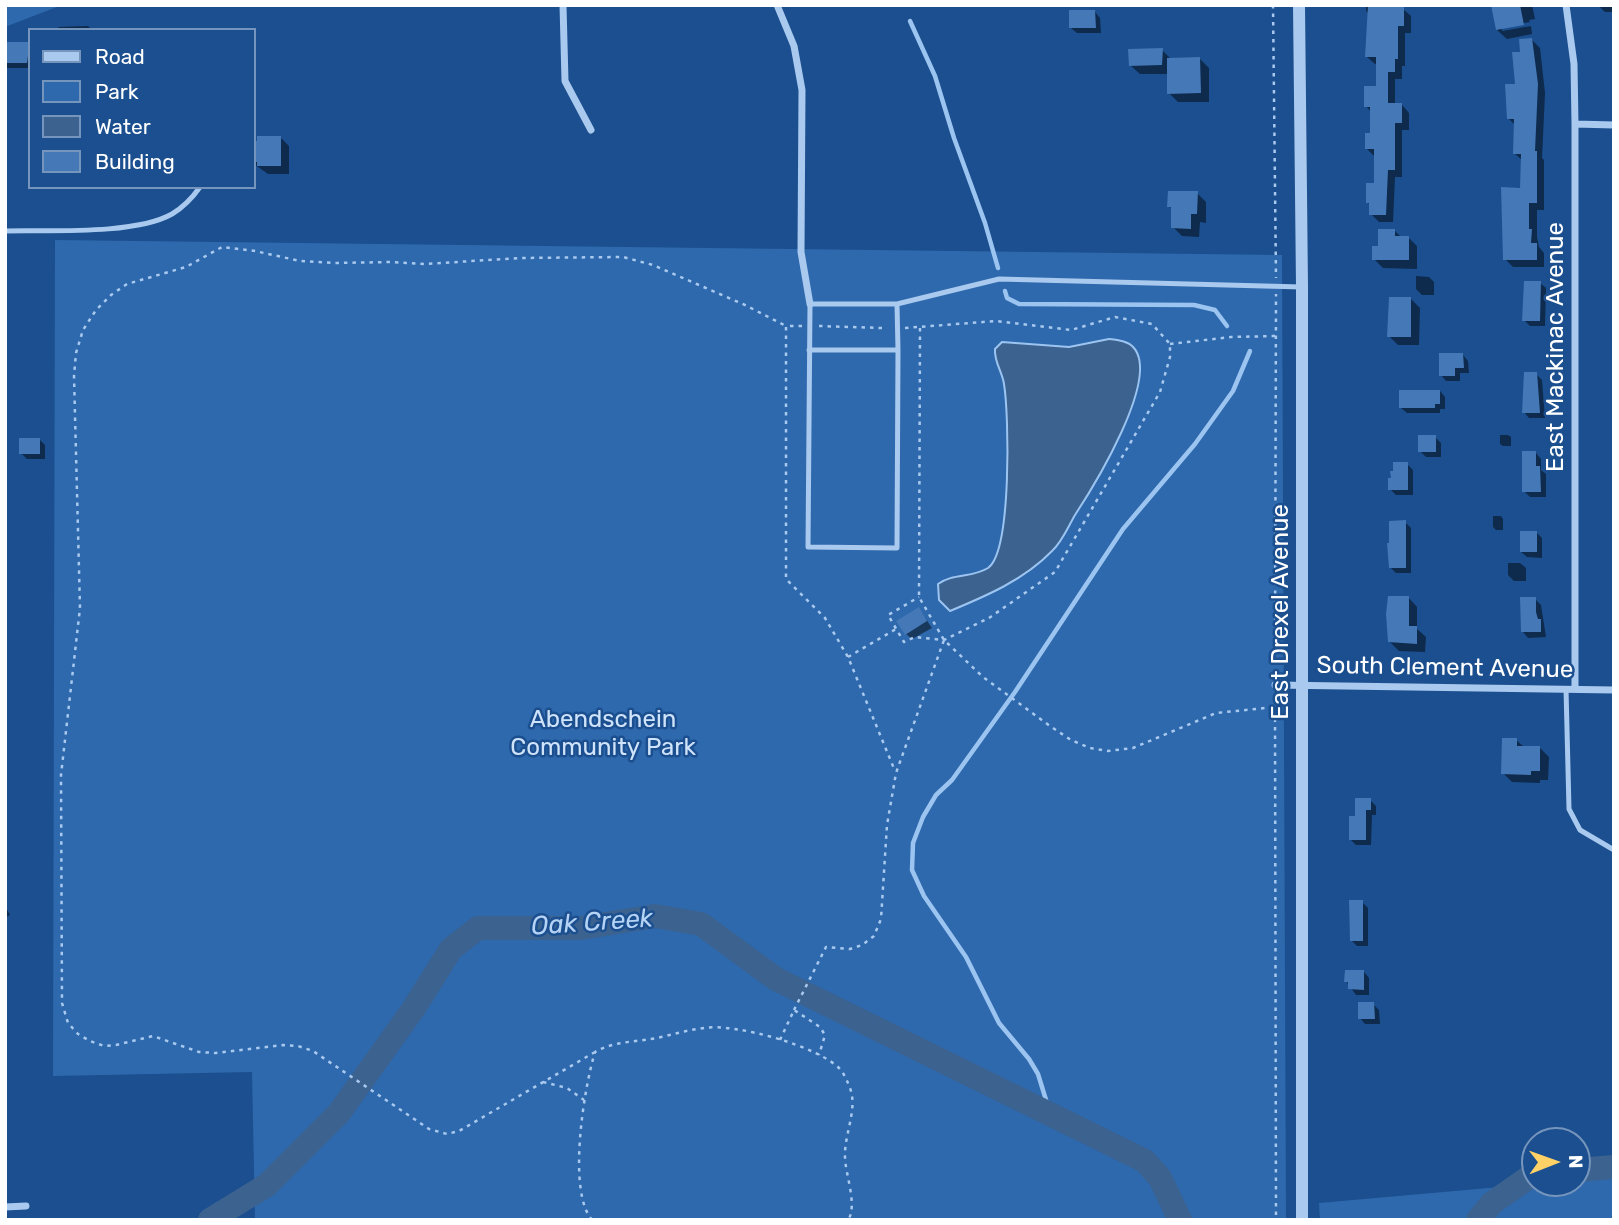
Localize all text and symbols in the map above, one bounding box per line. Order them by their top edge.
legend [28,28,256,189]
text: Road [95,44,145,69]
text: Park [95,79,139,104]
text: Water [95,114,151,139]
text: Building [95,149,175,174]
street label: East Mackinac Avenue [1542,222,1570,472]
street label: East Drexel Avenue [1267,504,1295,720]
street label: South Clement Avenue [1316,651,1574,685]
park label: Abendschein Community Park [510,706,696,762]
water label: Oak Creek [530,903,654,943]
north arrow [1521,1127,1591,1197]
text: N [1564,1155,1587,1169]

